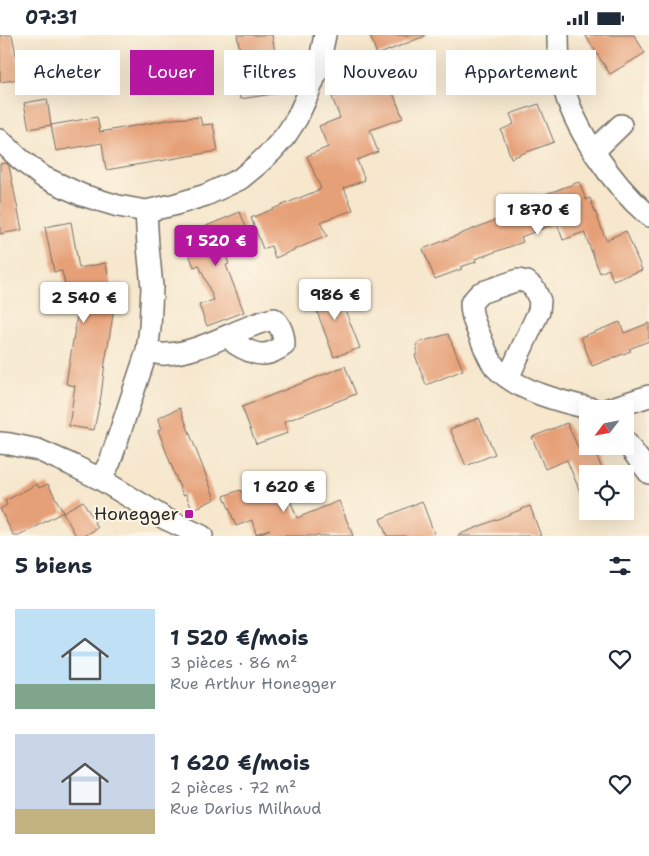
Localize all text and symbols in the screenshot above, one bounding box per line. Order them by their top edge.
text: 07:31 [25,5,77,30]
chip: Acheter [15,50,120,95]
chip: Louer [130,50,214,95]
chip: Filtres [224,50,315,95]
chip: Nouveau [325,50,436,95]
chip: Appartement [446,50,596,95]
pin: 1 870 € [492,193,584,236]
text: 1 870 € [507,199,569,220]
pin: 1 520 € [170,225,262,267]
text: 1 520 € [185,230,247,251]
pin: 986 € [300,279,370,321]
pin: 2 540 € [38,281,130,324]
text: 986 € [310,284,360,305]
text: 2 540 € [51,287,117,308]
north arrow [579,400,634,455]
map controls [579,400,634,520]
button: locate [579,465,634,520]
pin: 1 620 € [238,471,330,513]
text: 1 620 € [253,476,315,497]
place label: Honegger [94,502,179,526]
marker: Honegger [183,508,195,520]
text: 5 biens [15,552,92,580]
icon: filters [606,552,634,580]
text: 1 520 €/mois [170,624,309,652]
icon: home [55,629,115,689]
icon: heart [606,645,634,673]
text: 3 pièces · 86 m² [170,652,297,673]
text: Rue Arthur Honegger [170,673,337,694]
text: 1 620 €/mois [170,749,310,777]
icon: home [55,754,115,814]
icon: heart [606,770,634,798]
text: 2 pièces · 72 m² [170,777,296,798]
text: Rue Darius Milhaud [170,798,322,819]

